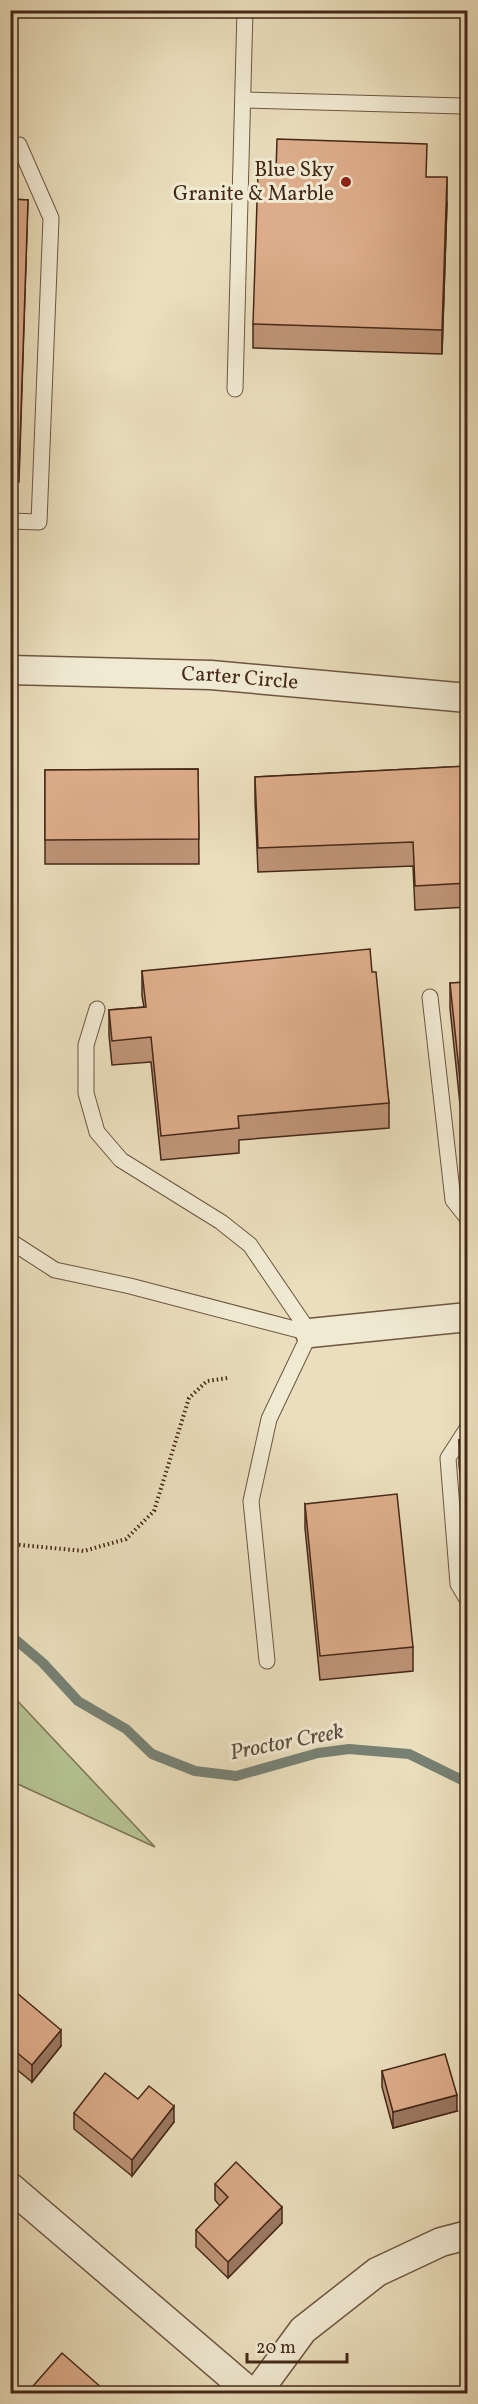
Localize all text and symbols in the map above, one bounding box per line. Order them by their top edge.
place label: Blue Sky Granite & Marble [173,156,335,209]
marker: Blue Sky Granite & Marble [339,175,353,189]
street label: Carter Circle [181,660,299,697]
water label: Proctor Creek [228,1717,346,1769]
scale bar [247,2326,348,2364]
text: 20 m [256,2336,296,2361]

